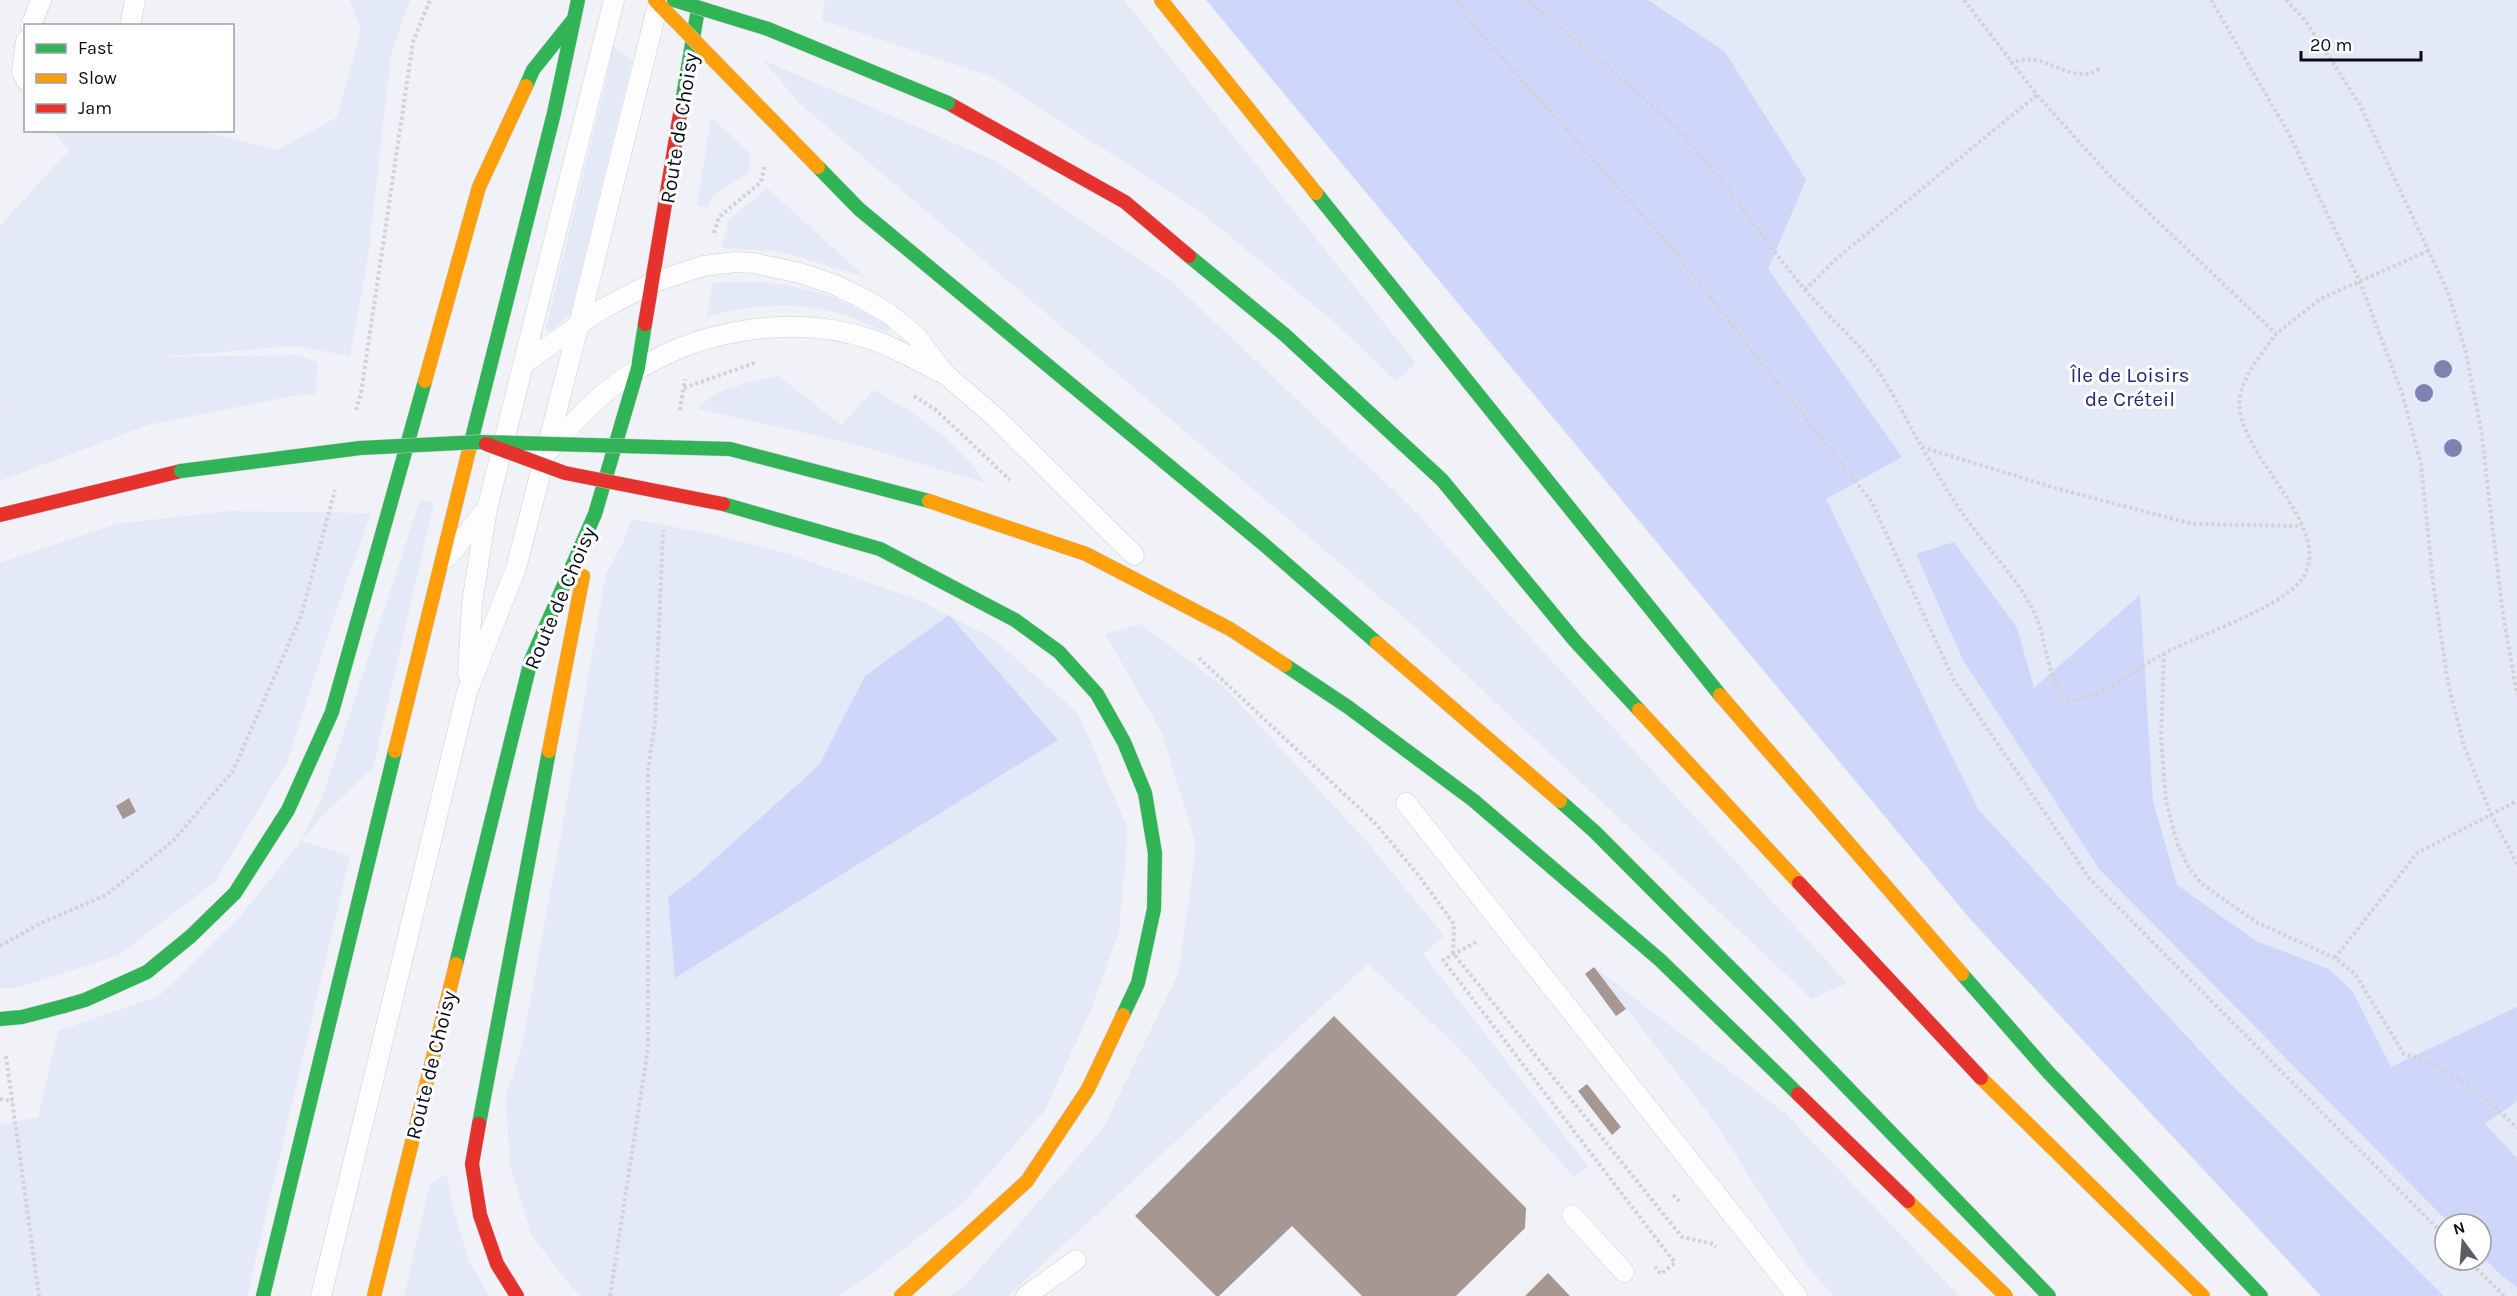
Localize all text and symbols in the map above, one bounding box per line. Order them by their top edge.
legend [24,24,234,132]
scale bar [2301,24,2421,62]
text: 20 m [2310,34,2352,56]
text: Fast [78,37,113,59]
street label: Route de Choisy [655,51,703,205]
text: Slow [78,67,117,89]
text: Jam [78,97,112,119]
park label: Île de Loisirs de Créteil [2069,363,2190,411]
street label: Route de Choisy [519,523,601,673]
street label: Route de Choisy [401,988,461,1142]
north arrow [2433,1212,2493,1272]
text: N [2451,1217,2467,1239]

